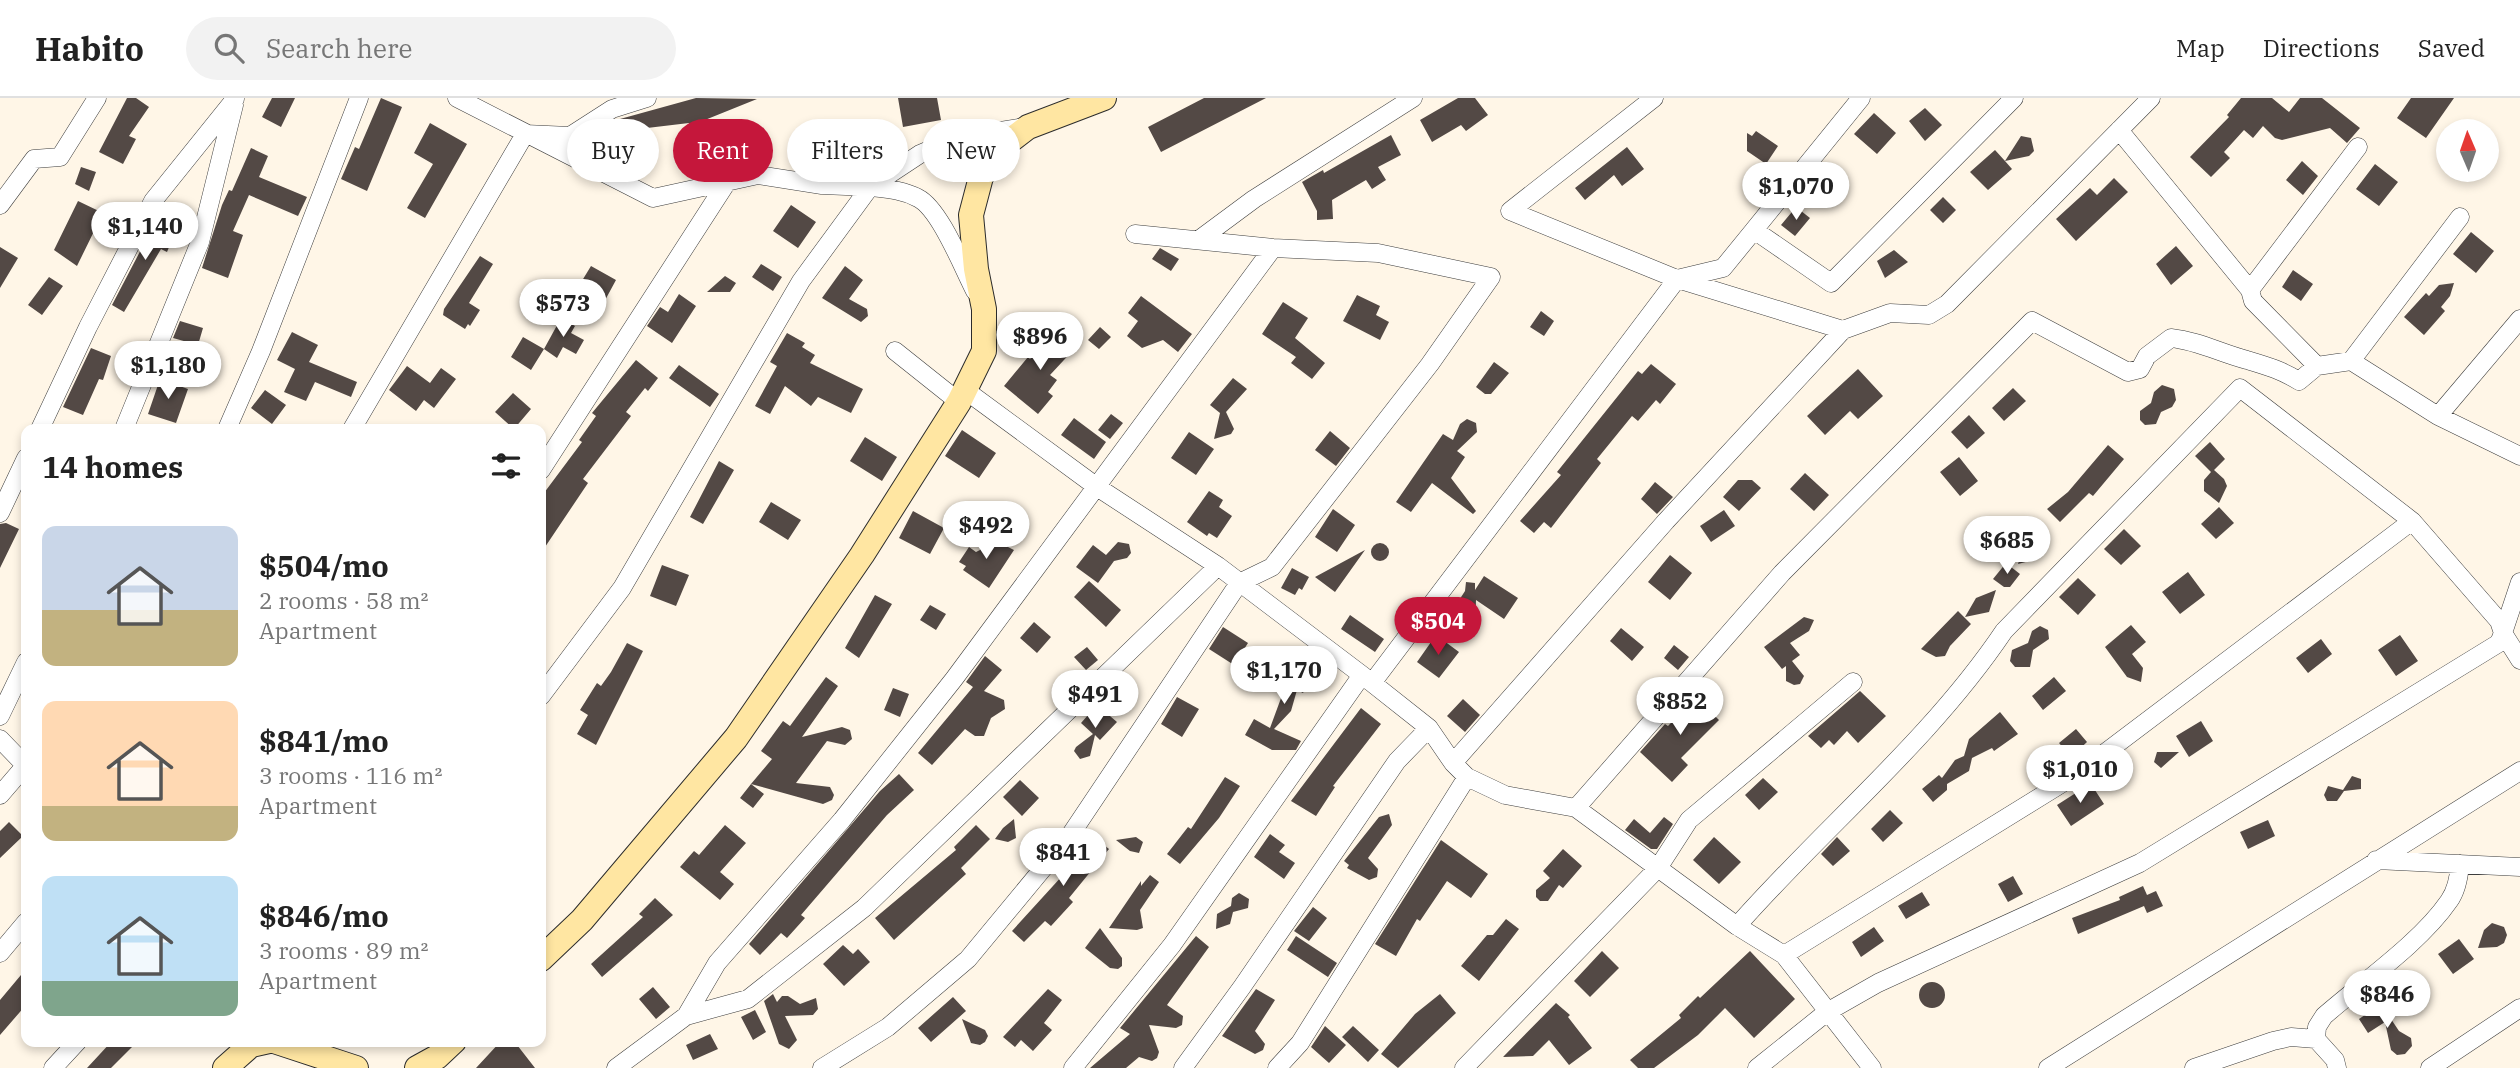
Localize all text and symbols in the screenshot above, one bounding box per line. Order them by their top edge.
search box [186,17,676,80]
text: Habito [35,27,144,70]
icon: search [210,29,248,67]
text: Search here [266,31,412,65]
text: Map [2176,32,2225,64]
text: Directions [2263,32,2380,64]
text: Saved [2418,32,2485,64]
chip: Buy [567,119,659,182]
chip: Rent [673,119,773,182]
chip: Filters [787,119,908,182]
chip: New [922,119,1020,182]
north arrow [2436,119,2499,182]
map controls [2436,119,2499,182]
pin: $1,070 [1739,162,1853,222]
text: $1,070 [1758,170,1834,200]
pin: $1,140 [88,202,202,262]
text: $1,140 [107,210,183,240]
pin: $573 [522,280,604,339]
text: $573 [535,287,591,317]
pin: $896 [999,313,1081,372]
text: $896 [1012,320,1068,350]
pin: $1,180 [111,342,225,401]
text: $1,180 [130,349,206,379]
text: 14 homes [42,447,183,486]
icon: filters [487,447,525,485]
pin: $492 [945,502,1027,561]
text: $492 [958,509,1014,539]
pin: $685 [1966,517,2048,576]
text: $685 [1979,524,2035,554]
text: $504/mo [259,546,389,585]
icon: home [98,554,182,638]
text: 2 rooms · 58 m² [259,585,429,615]
pin: $504 [1397,598,1479,657]
text: $504 [1410,605,1466,635]
text: Apartment [259,615,377,645]
pin: $1,170 [1227,646,1341,706]
text: $1,170 [1246,654,1322,684]
pin: $491 [1054,670,1136,730]
text: $491 [1067,678,1123,708]
pin: $852 [1639,678,1721,737]
text: $852 [1652,685,1708,715]
text: $841/mo [259,721,389,760]
icon: home [98,729,182,813]
pin: $1,010 [2023,746,2137,805]
text: $1,010 [2042,753,2118,783]
text: 3 rooms · 116 m² [259,760,442,790]
text: Apartment [259,790,377,820]
pin: $841 [1022,828,1104,888]
text: $841 [1035,836,1091,866]
text: $846/mo [259,896,389,935]
icon: home [98,904,182,988]
text: 3 rooms · 89 m² [259,935,429,965]
text: Apartment [259,965,377,995]
pin: $846 [2346,970,2428,1030]
text: $846 [2359,978,2415,1008]

